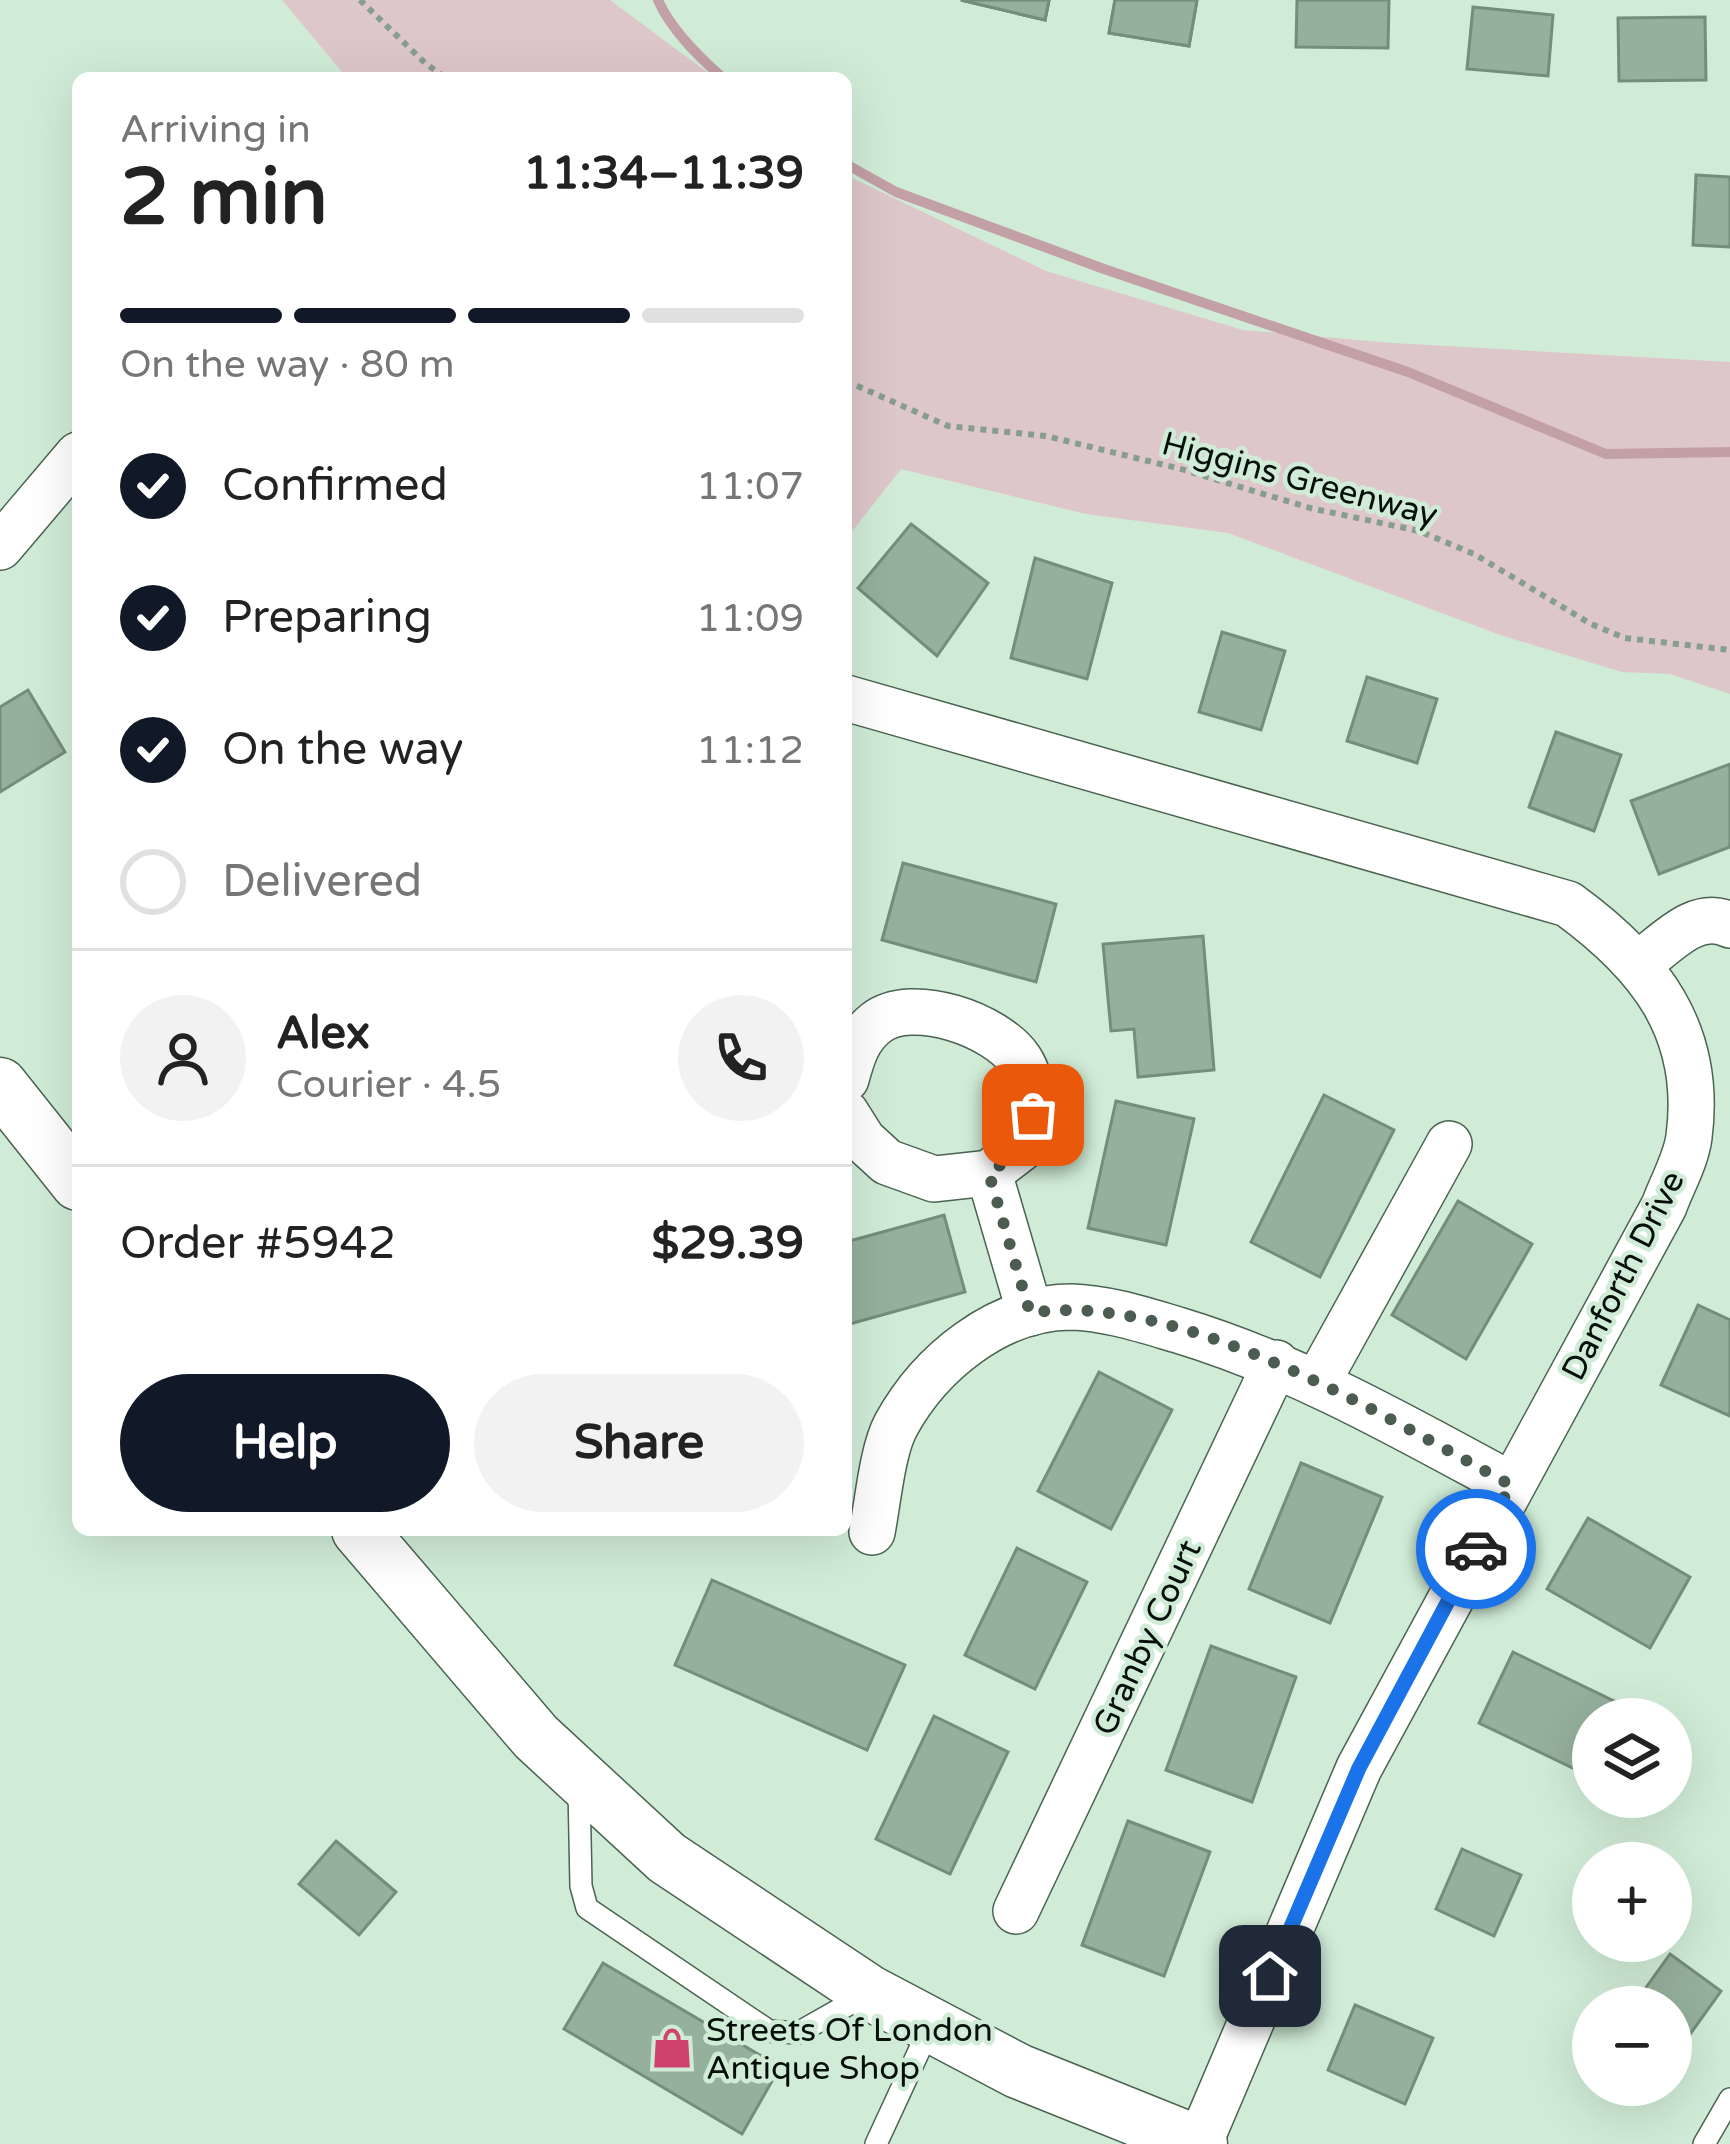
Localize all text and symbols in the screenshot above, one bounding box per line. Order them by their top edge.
text: Arriving in [120,106,311,153]
text: 11:34–11:39 [523,147,804,201]
text: 2 min [120,151,328,245]
text: On the way · 80 m [120,341,455,388]
street label: Higgins Greenway [1158,424,1442,535]
icon: check [120,453,186,519]
text: Confirmed [222,459,448,513]
text: 11:07 [696,463,804,510]
icon: check [120,585,186,651]
text: Preparing [222,591,432,645]
text: 11:09 [696,595,804,642]
icon: check [120,717,186,783]
text: On the way [222,723,463,777]
text: 11:12 [696,727,804,774]
text: Delivered [222,855,422,909]
button: person [120,995,246,1121]
button: phone [678,995,804,1121]
text: Alex [276,1007,370,1061]
text: Courier · 4.5 [276,1061,501,1108]
pin [982,1064,1084,1166]
icon: bag [1000,1082,1066,1148]
street label: Danforth Drive [1554,1165,1693,1387]
text: Order #5942 [120,1217,396,1271]
text: $29.39 [652,1217,804,1271]
button: Help [120,1374,450,1512]
button: Share [474,1374,804,1512]
courier [1416,1489,1536,1609]
icon: car [1443,1516,1509,1582]
street label: Granby Court [1085,1534,1210,1741]
map controls [1572,1698,1692,2106]
button: layers [1572,1698,1692,1818]
button: + [1572,1842,1692,1962]
pin [1219,1925,1321,2027]
icon: home [1237,1943,1303,2009]
button: − [1572,1986,1692,2106]
place label: Streets Of London Antique Shop [706,2011,993,2088]
shop icon: Streets Of London Antique Shop [649,2025,695,2071]

